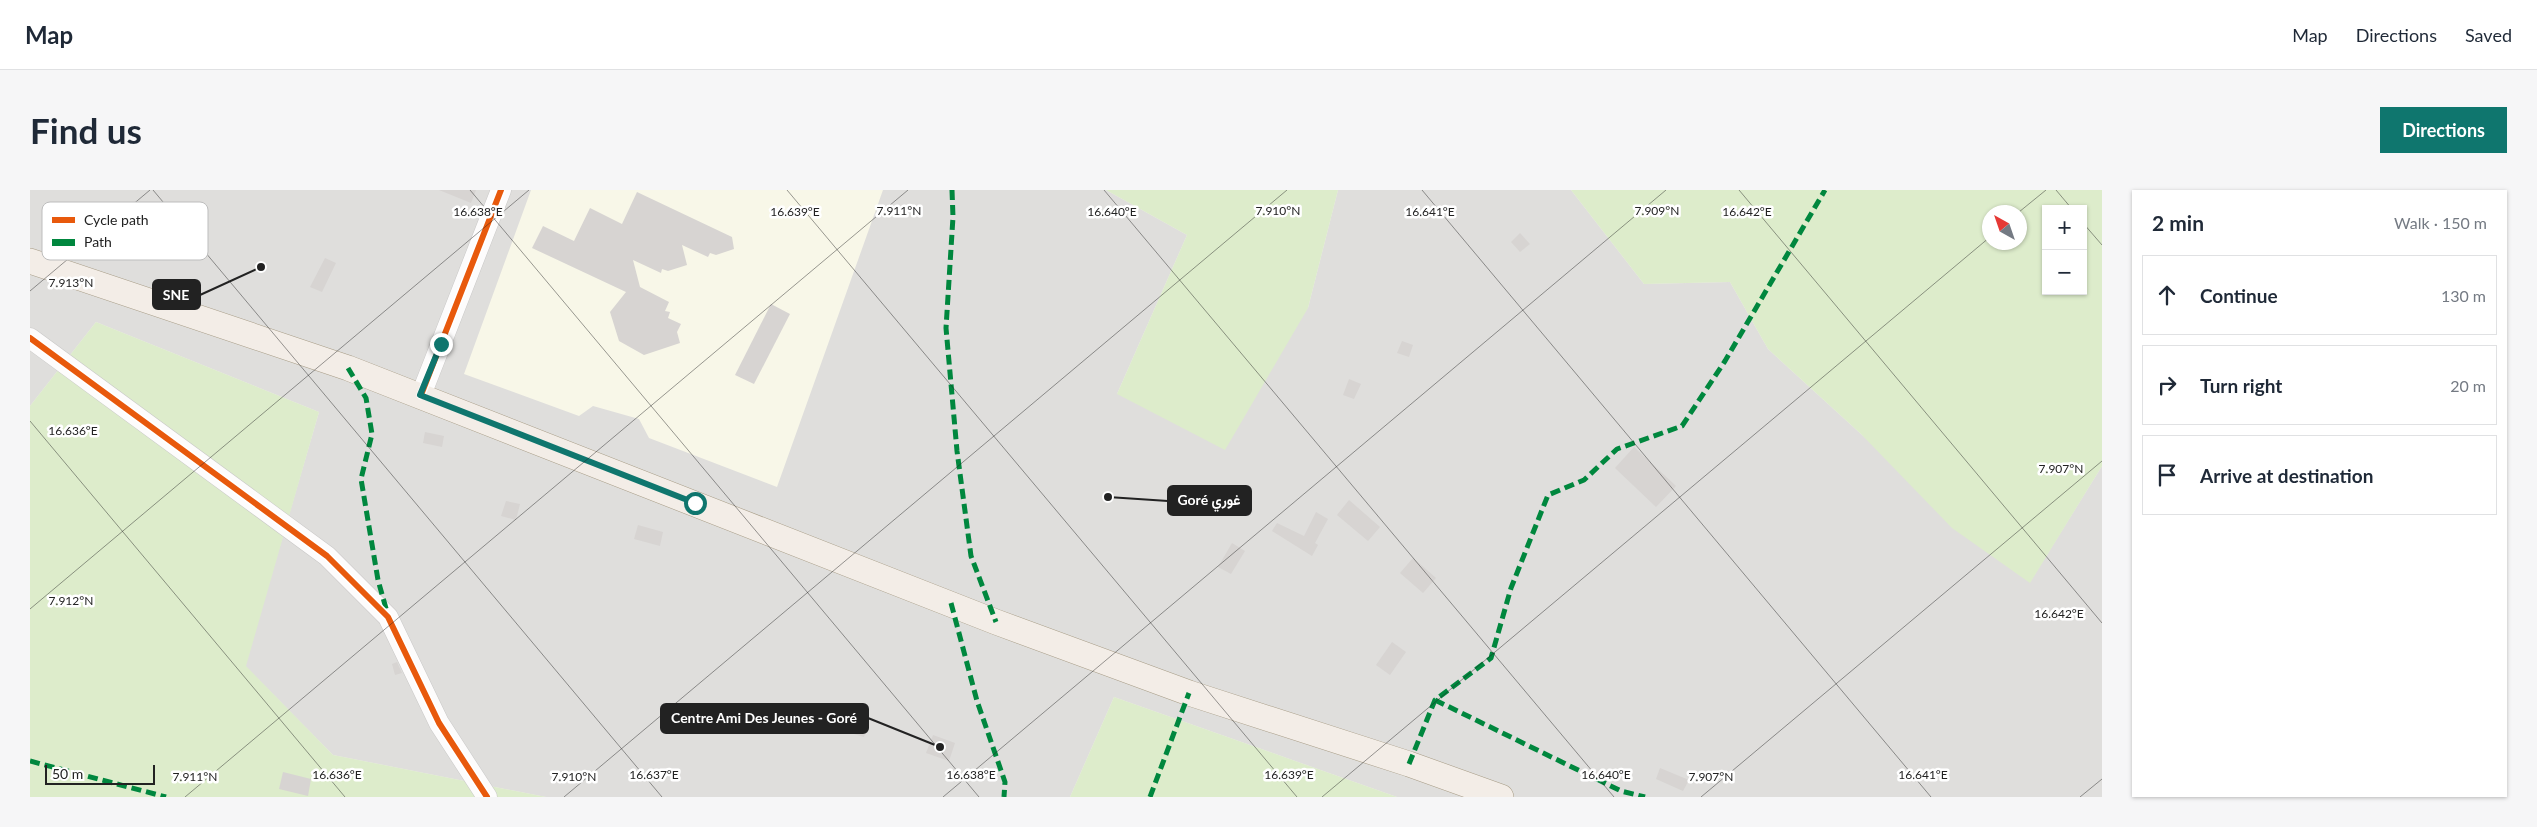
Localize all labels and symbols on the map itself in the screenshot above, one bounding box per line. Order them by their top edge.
legend [42,202,208,260]
text: 7.911°N [877,203,921,218]
text: 7.910°N [1256,203,1300,218]
text: 7.909°N [1635,203,1679,218]
text: 16.638°E [453,204,503,219]
text: 16.639°E [770,204,820,219]
text: 16.640°E [1087,204,1137,219]
text: 16.641°E [1405,204,1455,219]
text: 16.642°E [1722,204,1772,219]
north arrow [1982,205,2027,250]
text: Cycle path [84,211,149,228]
text: Path [84,233,112,250]
text: 7.913°N [49,275,93,290]
callout: SNE [153,280,200,309]
text: SNE [163,286,189,303]
route end [430,333,453,356]
text: 16.636°E [48,423,98,438]
text: 7.907°N [2039,461,2083,476]
callout: Goré غوري [1168,486,1251,515]
text: Goré غوري [1178,491,1240,512]
route start [684,492,707,515]
text: 7.912°N [49,593,93,608]
text: 16.642°E [2034,606,2084,621]
callout: Centre Ami Des Jeunes - Goré [661,704,868,733]
text: Centre Ami Des Jeunes - Goré [671,709,857,726]
scale bar [45,762,155,785]
text: 16.636°E [312,767,362,782]
text: 16.637°E [629,767,679,782]
text: 16.638°E [946,767,996,782]
text: 16.639°E [1264,767,1314,782]
text: 16.640°E [1581,767,1631,782]
text: 16.641°E [1898,767,1948,782]
text: 7.911°N [173,769,217,784]
text: 7.910°N [552,769,596,784]
text: 7.907°N [1689,769,1733,784]

